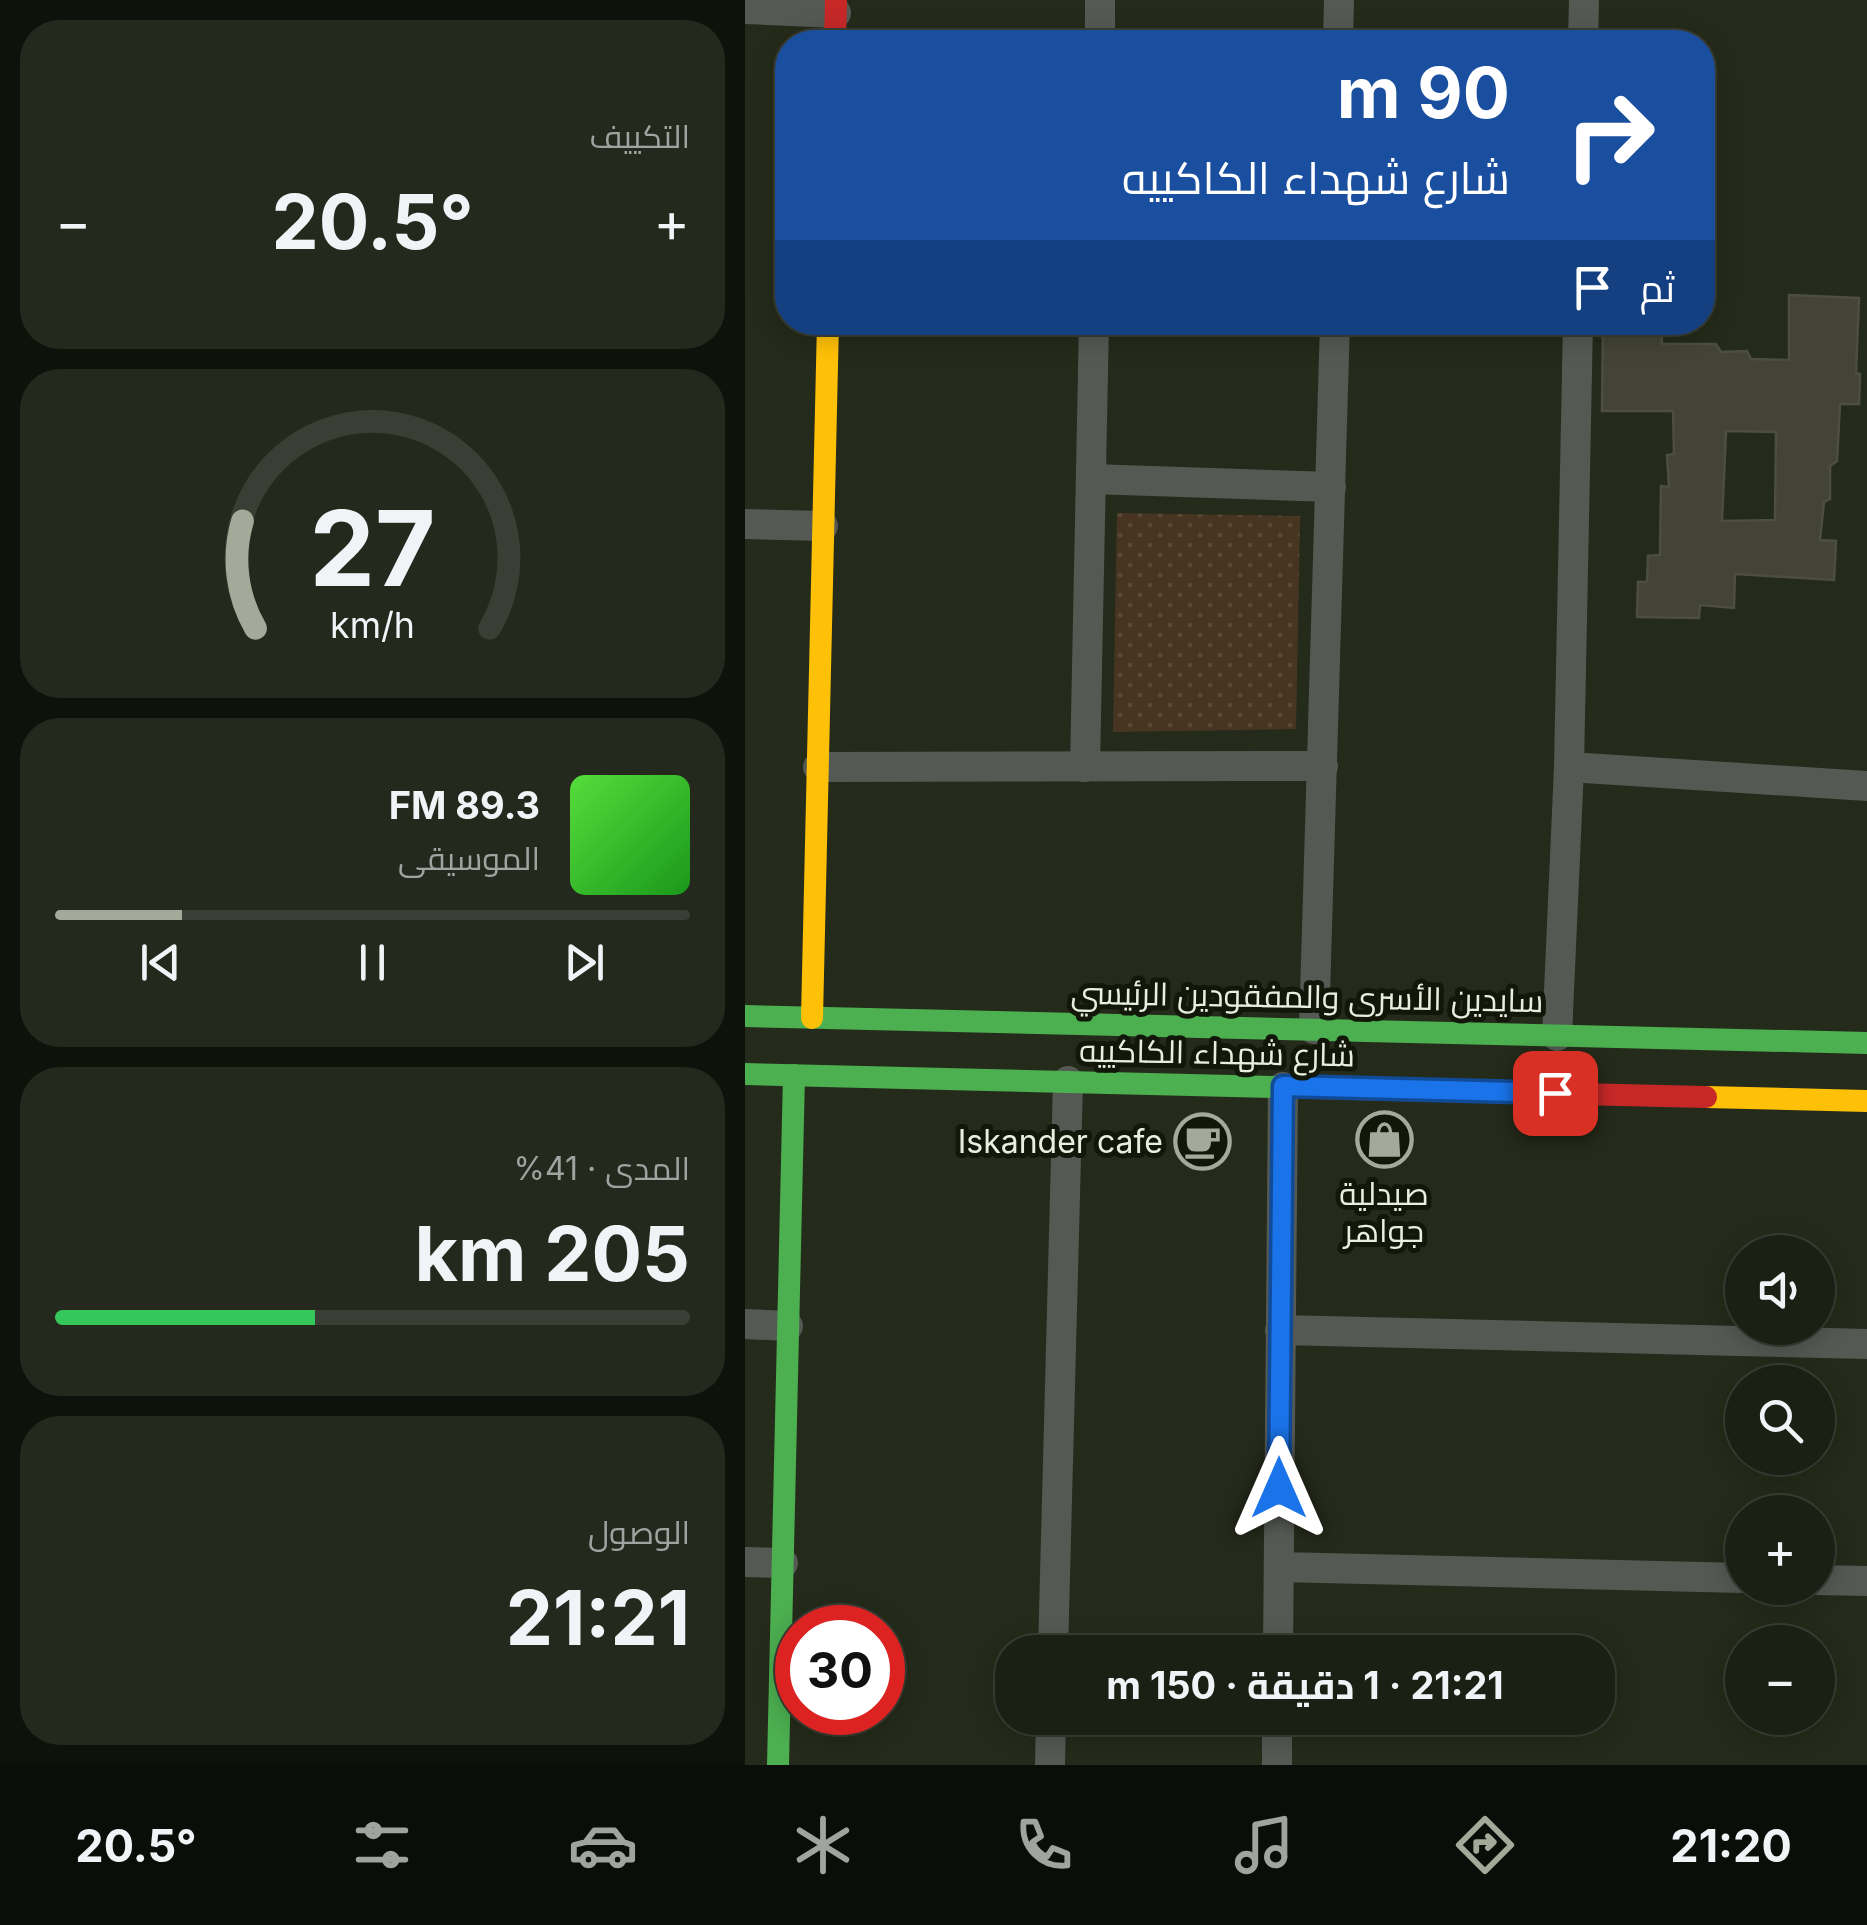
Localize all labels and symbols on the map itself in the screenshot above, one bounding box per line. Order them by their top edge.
street label: سايدين الأسرى والمفقودين الرئيسي [1070,973,1544,1025]
street label: شارع شهداء الكاكييه [1079,1031,1355,1077]
pin [1513,1051,1598,1136]
shop icon: صيدلية جواهر [1354,1110,1414,1170]
cafe icon: Iskander cafe [1172,1112,1232,1172]
place label: Iskander cafe [958,1122,1163,1161]
place label: صيدلية جواهر [1339,1174,1429,1250]
position arrow [1227,1436,1331,1540]
speed limit sign: 30 [775,1605,905,1735]

